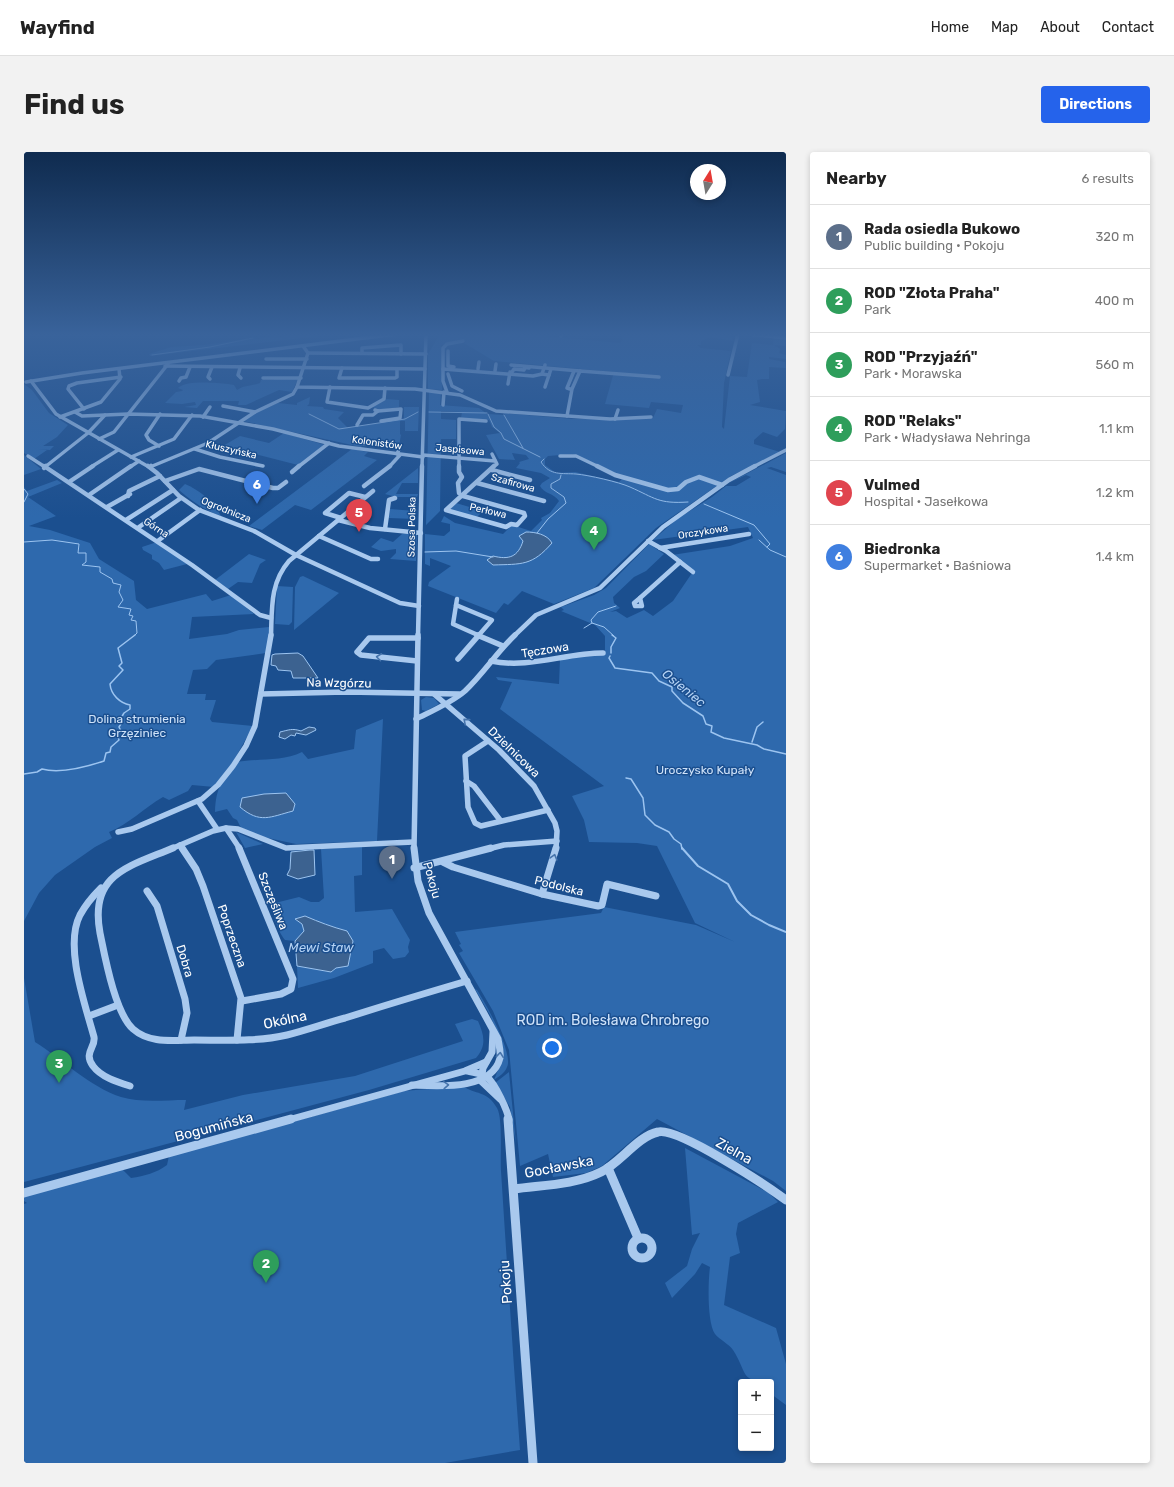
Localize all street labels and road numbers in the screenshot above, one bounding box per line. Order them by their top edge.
street label: Kolonistów [351,434,403,452]
street label: Kłuszyńska [204,438,258,462]
street label: Jaspisowa [435,442,485,458]
street label: Szafirowa [490,471,536,495]
street label: Ogrodnicza [199,495,253,525]
street label: Szosa Polska [405,497,419,557]
street label: Perłowa [468,501,508,521]
street label: Górna [141,515,171,541]
street label: Orczykowa [677,522,729,542]
street label: Tęczowa [520,639,570,661]
street label: Na Wzgórzu [306,675,372,691]
street label: Dzielnicowa [485,724,543,780]
street label: Pokoju [420,860,444,900]
street label: Szczęśliwa [255,870,291,932]
street label: Podolska [533,873,585,899]
street label: Poprzeczna [215,903,249,969]
street label: Dobra [173,943,197,979]
street label: Okólna [262,1007,308,1033]
street label: Bogumińska [173,1108,255,1146]
street label: Zielna [713,1134,755,1168]
street label: Gocławska [523,1152,595,1182]
street label: Pokoju [496,1260,516,1304]

